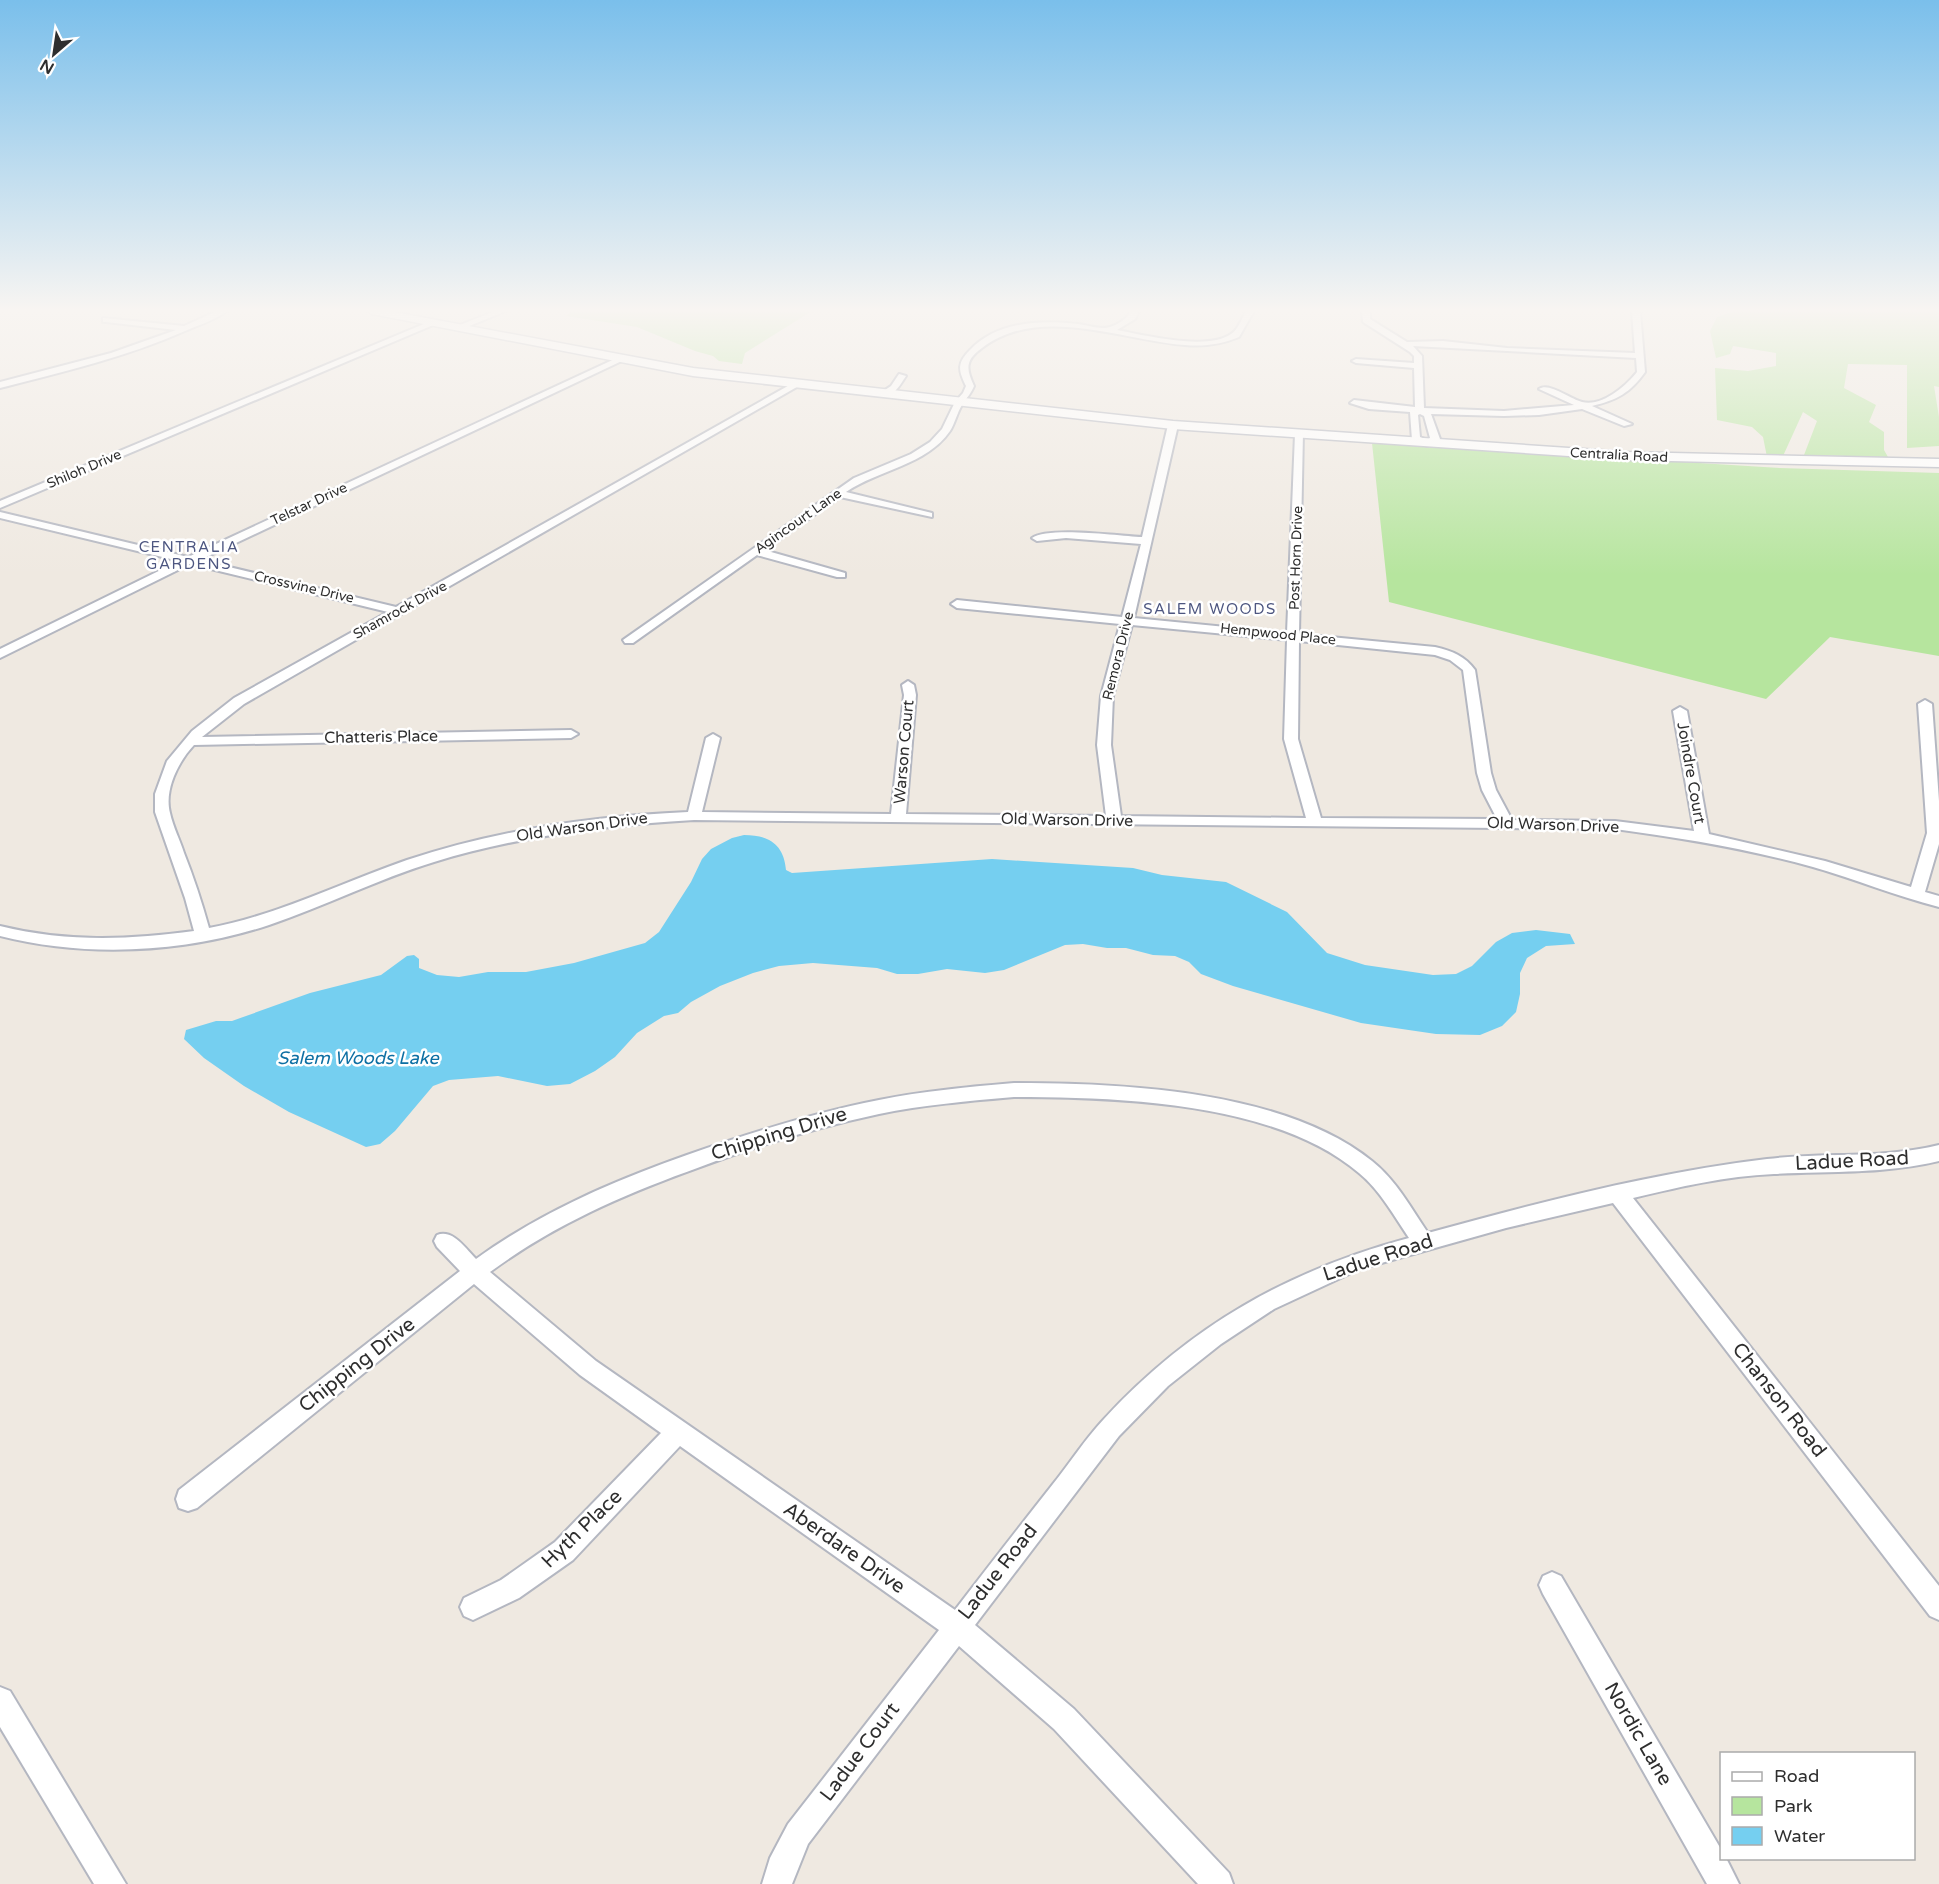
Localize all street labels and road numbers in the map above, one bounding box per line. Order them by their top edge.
street label: Centralia Road [1570,444,1668,466]
street label: Shiloh Drive [44,446,124,492]
street label: Telstar Drive [268,479,350,529]
street label: Agincourt Lane [751,485,845,557]
street label: Post Horn Drive [1286,506,1306,610]
street label: Crossvine Drive [252,567,356,607]
street label: Shamrock Drive [350,577,450,643]
street label: Remora Drive [1099,610,1137,702]
street label: Hempwood Place [1219,619,1337,649]
street label: Warson Court [889,699,919,805]
street label: Joindre Court [1672,721,1710,825]
street label: Chatteris Place [324,726,438,748]
street label: Old Warson Drive [515,808,649,846]
street label: Old Warson Drive [1001,809,1133,831]
street label: Old Warson Drive [1486,813,1620,837]
street label: Chipping Drive [708,1102,850,1166]
street label: Ladue Road [1794,1146,1910,1176]
street label: Ladue Road [1320,1229,1436,1287]
street label: Chipping Drive [294,1312,420,1418]
street label: Chanson Road [1727,1338,1831,1462]
street label: Hyth Place [537,1485,627,1573]
street label: Aberdare Drive [779,1497,909,1599]
street label: Ladue Road [953,1520,1043,1624]
street label: Nordic Lane [1599,1678,1677,1790]
street label: Ladue Court [815,1698,905,1806]

